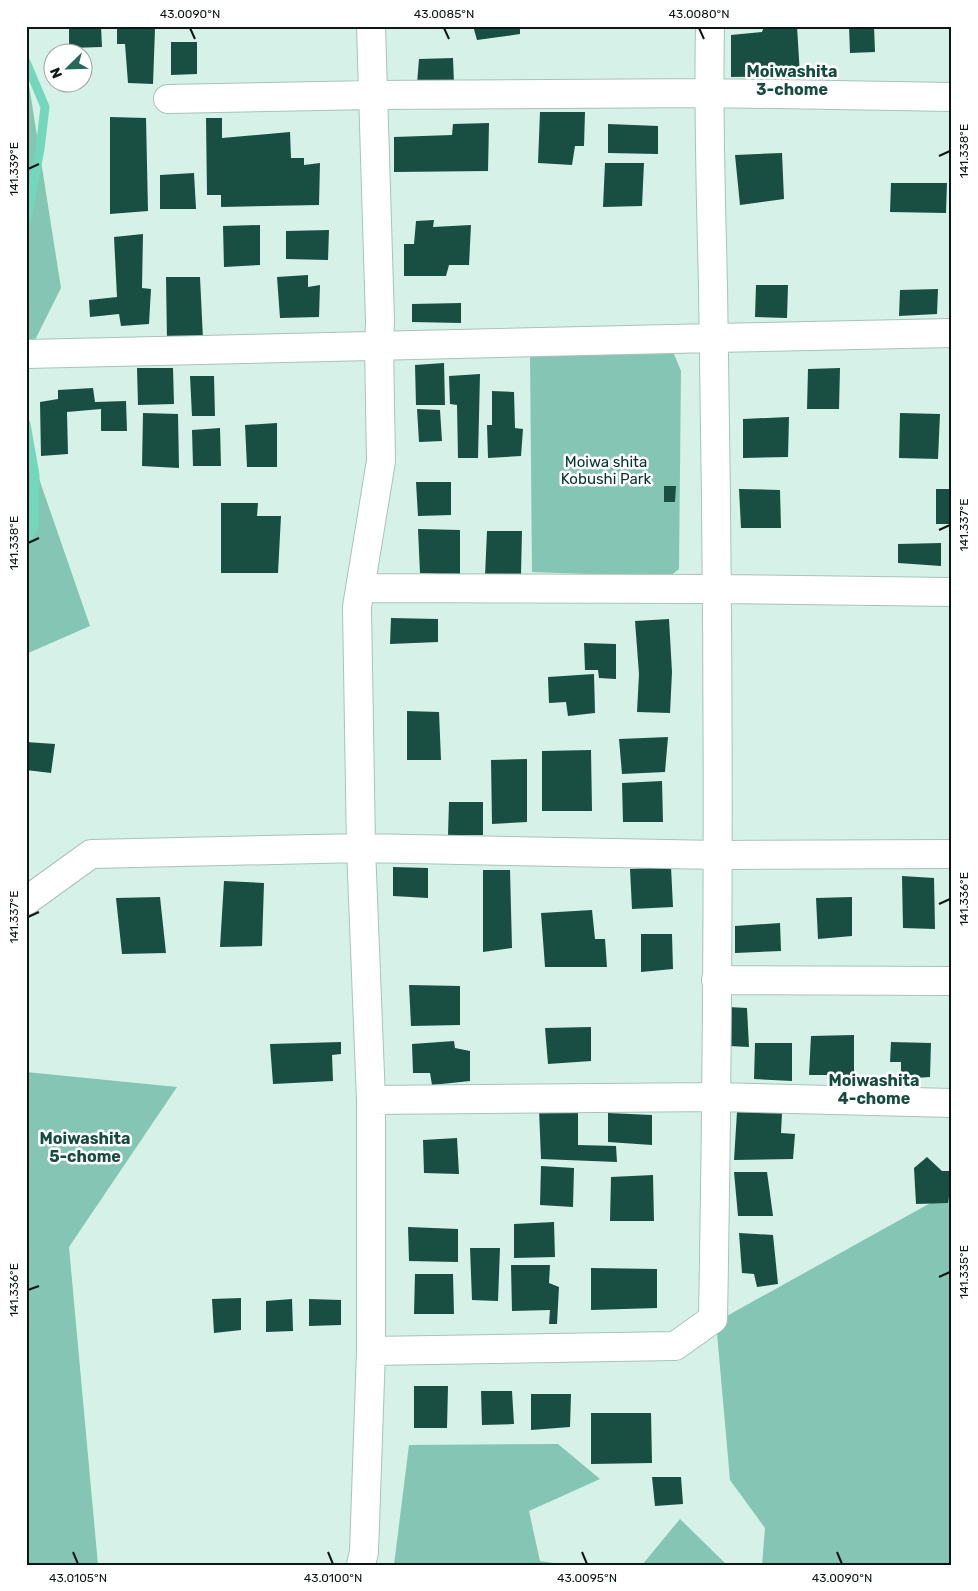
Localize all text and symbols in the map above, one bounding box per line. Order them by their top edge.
text: 43.0090°N [160,7,220,21]
text: 43.0085°N [414,7,474,21]
text: 43.0080°N [669,7,730,21]
north arrow [42,42,92,92]
district label: Moiwashita 3-chome [747,62,837,99]
text: N [47,65,66,81]
text: 141.338°E [957,124,971,178]
text: 141.339°E [7,142,21,196]
park label: Moiwa shita Kobushi Park [561,453,651,488]
text: 141.337°E [957,498,971,552]
text: 141.338°E [7,516,21,570]
text: 141.336°E [957,872,971,926]
text: 141.337°E [7,890,21,944]
district label: Moiwashita 4-chome [829,1071,919,1108]
district label: Moiwashita 5-chome [40,1129,130,1166]
text: 141.335°E [957,1245,971,1299]
text: 141.336°E [7,1263,21,1317]
text: 43.0105°N [49,1571,107,1585]
text: 43.0100°N [304,1571,362,1585]
text: 43.0095°N [557,1571,617,1585]
text: 43.0090°N [812,1571,872,1585]

